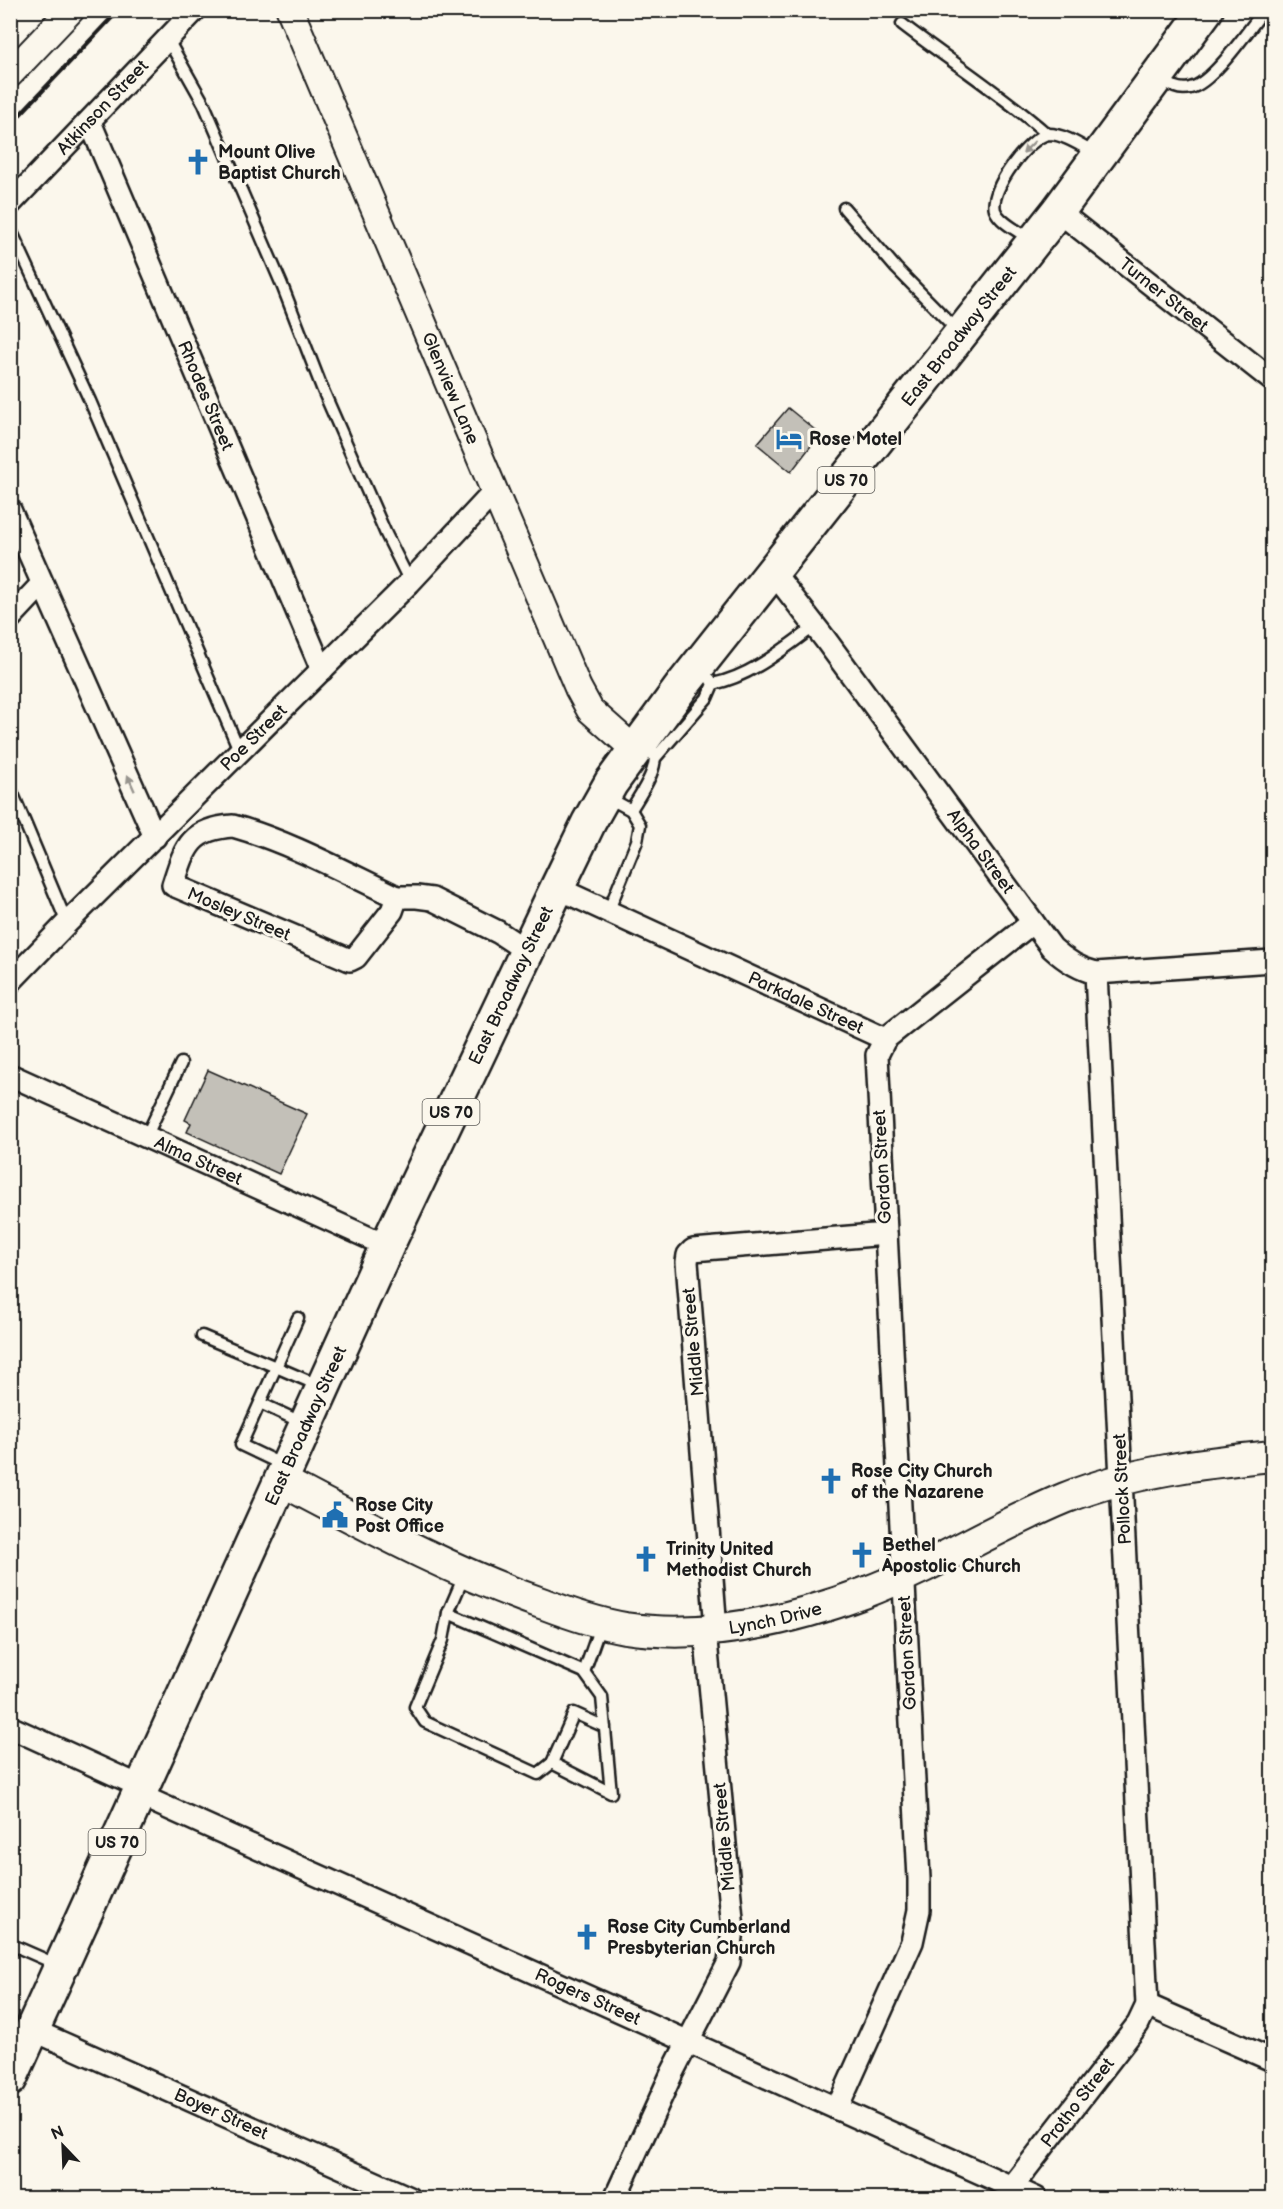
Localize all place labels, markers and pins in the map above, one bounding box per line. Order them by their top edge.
place label: Mount Olive Baptist Church [218,142,341,184]
church icon: Mount Olive Baptist Church [183,147,213,177]
hotel icon: Rose Motel [774,424,804,454]
place label: Rose Motel [809,429,902,450]
place label: Rose City Church of the Nazarene [851,1461,992,1503]
church icon: Rose City Church of the Nazarene [816,1466,846,1496]
place label: Rose City Post Office [355,1495,444,1537]
public building icon: Rose City Post Office [320,1500,350,1530]
place label: Bethel Apostolic Church [881,1535,1021,1577]
place label: Trinity United Methodist Church [666,1539,812,1581]
church icon: Bethel Apostolic Church [847,1540,877,1570]
church icon: Trinity United Methodist Church [631,1544,661,1574]
place label: Rose City Cumberland Presbyterian Church [607,1917,791,1959]
church icon: Rose City Cumberland Presbyterian Church [572,1922,602,1952]

